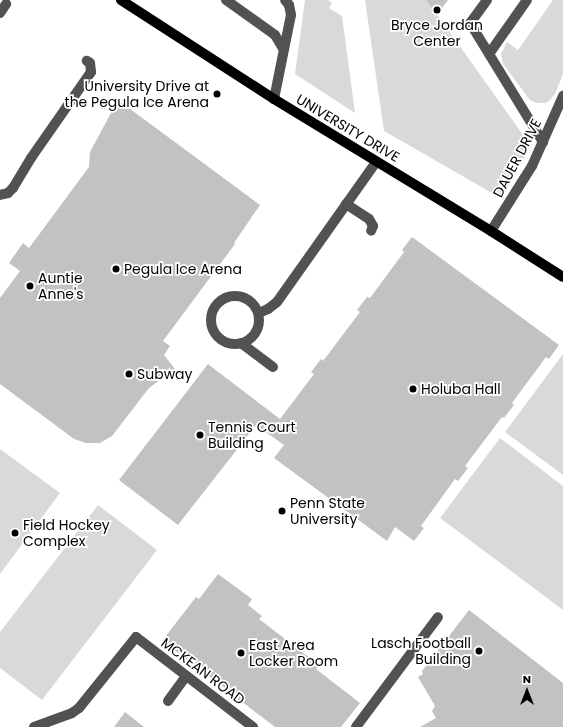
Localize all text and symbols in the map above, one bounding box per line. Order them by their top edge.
marker: Bryce Jordan Center [432,5,442,15]
place label: Bryce Jordan Center [391,17,483,50]
place label: University Drive at the Pegula Ice Arena [65,78,209,110]
marker: University Drive at the Pegula Ice Arena [212,89,222,99]
street label: UNIVERSITY DRIVE [293,91,403,165]
street label: DAUER DRIVE [489,116,545,200]
place label: Pegula Ice Arena [124,261,242,277]
marker: Pegula Ice Arena [111,264,121,274]
place label: Auntie Anne's [38,270,84,302]
marker: Auntie Anne's [25,281,35,291]
place label: Subway [137,366,192,382]
marker: Subway [124,369,134,379]
place label: Holuba Hall [421,381,501,397]
marker: Holuba Hall [408,384,418,394]
place label: Tennis Court Building [208,419,296,452]
marker: Tennis Court Building [195,430,205,440]
place label: Penn State University [290,495,365,528]
marker: Penn State University [277,506,287,516]
place label: Field Hockey Complex [23,517,110,550]
marker: Field Hockey Complex [10,528,20,538]
street label: MCKEAN ROAD [158,634,248,708]
place label: Lasch Football Building [371,635,471,668]
place label: East Area Locker Room [249,637,338,670]
marker: Lasch Football Building [474,646,484,656]
marker: East Area Locker Room [236,648,246,658]
north arrow [507,671,547,711]
text: N [523,671,531,687]

